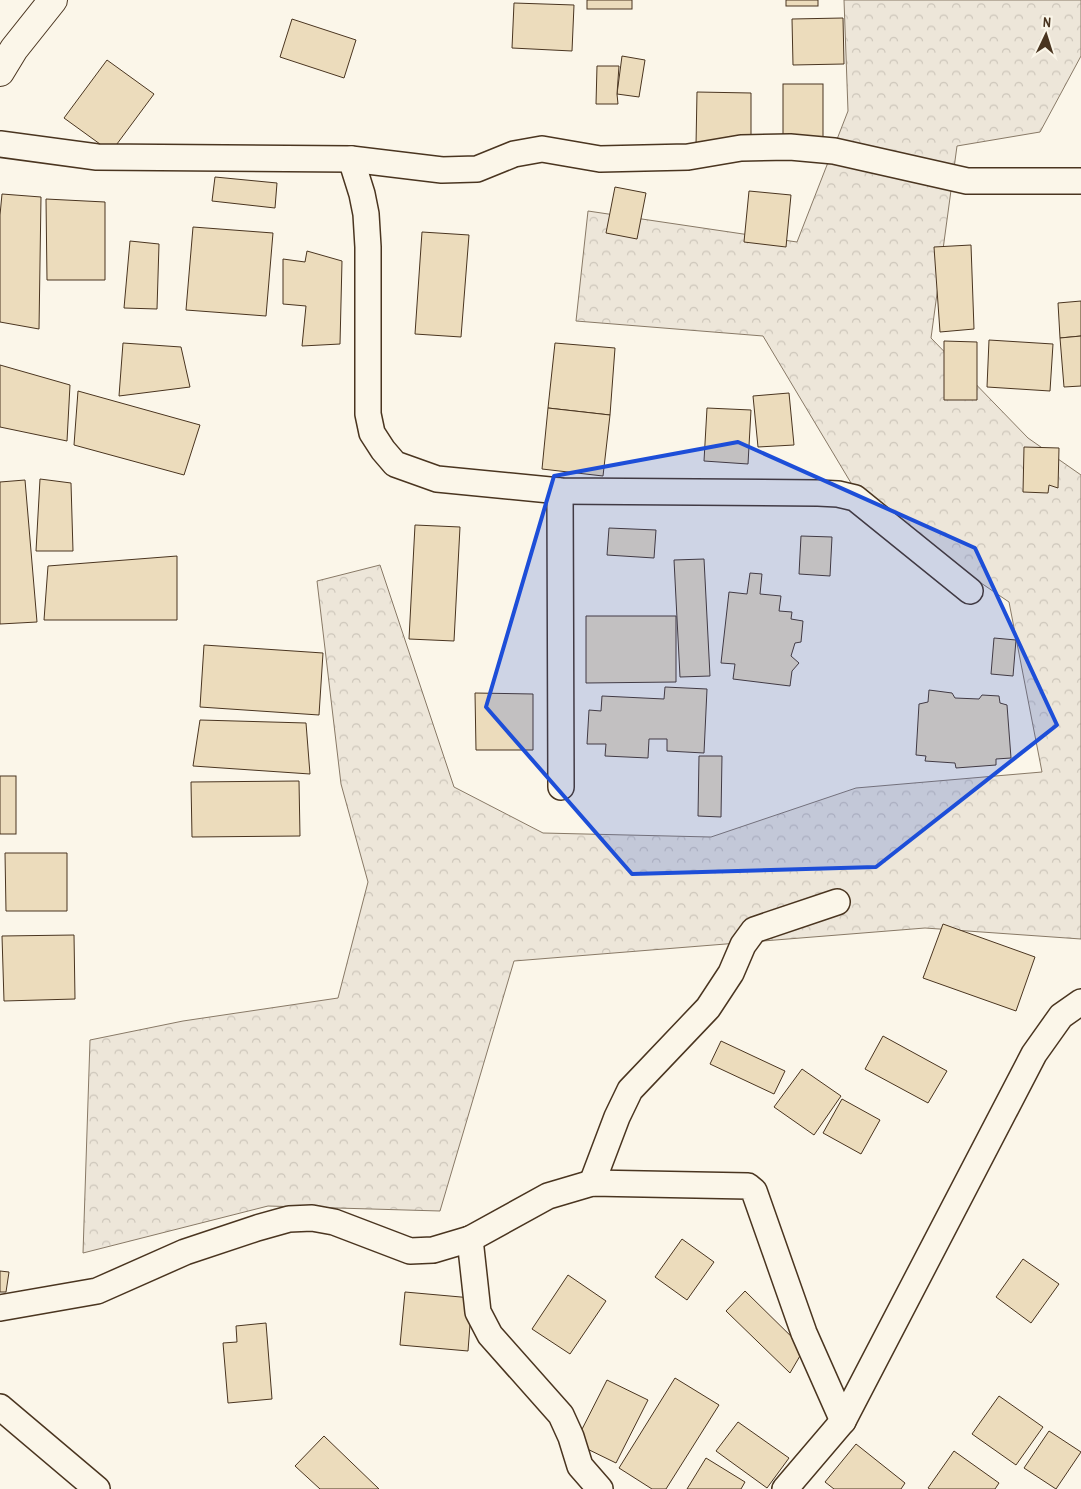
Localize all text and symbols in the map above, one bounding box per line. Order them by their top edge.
north arrow [1021,10,1071,60]
text: N [1042,13,1052,31]

